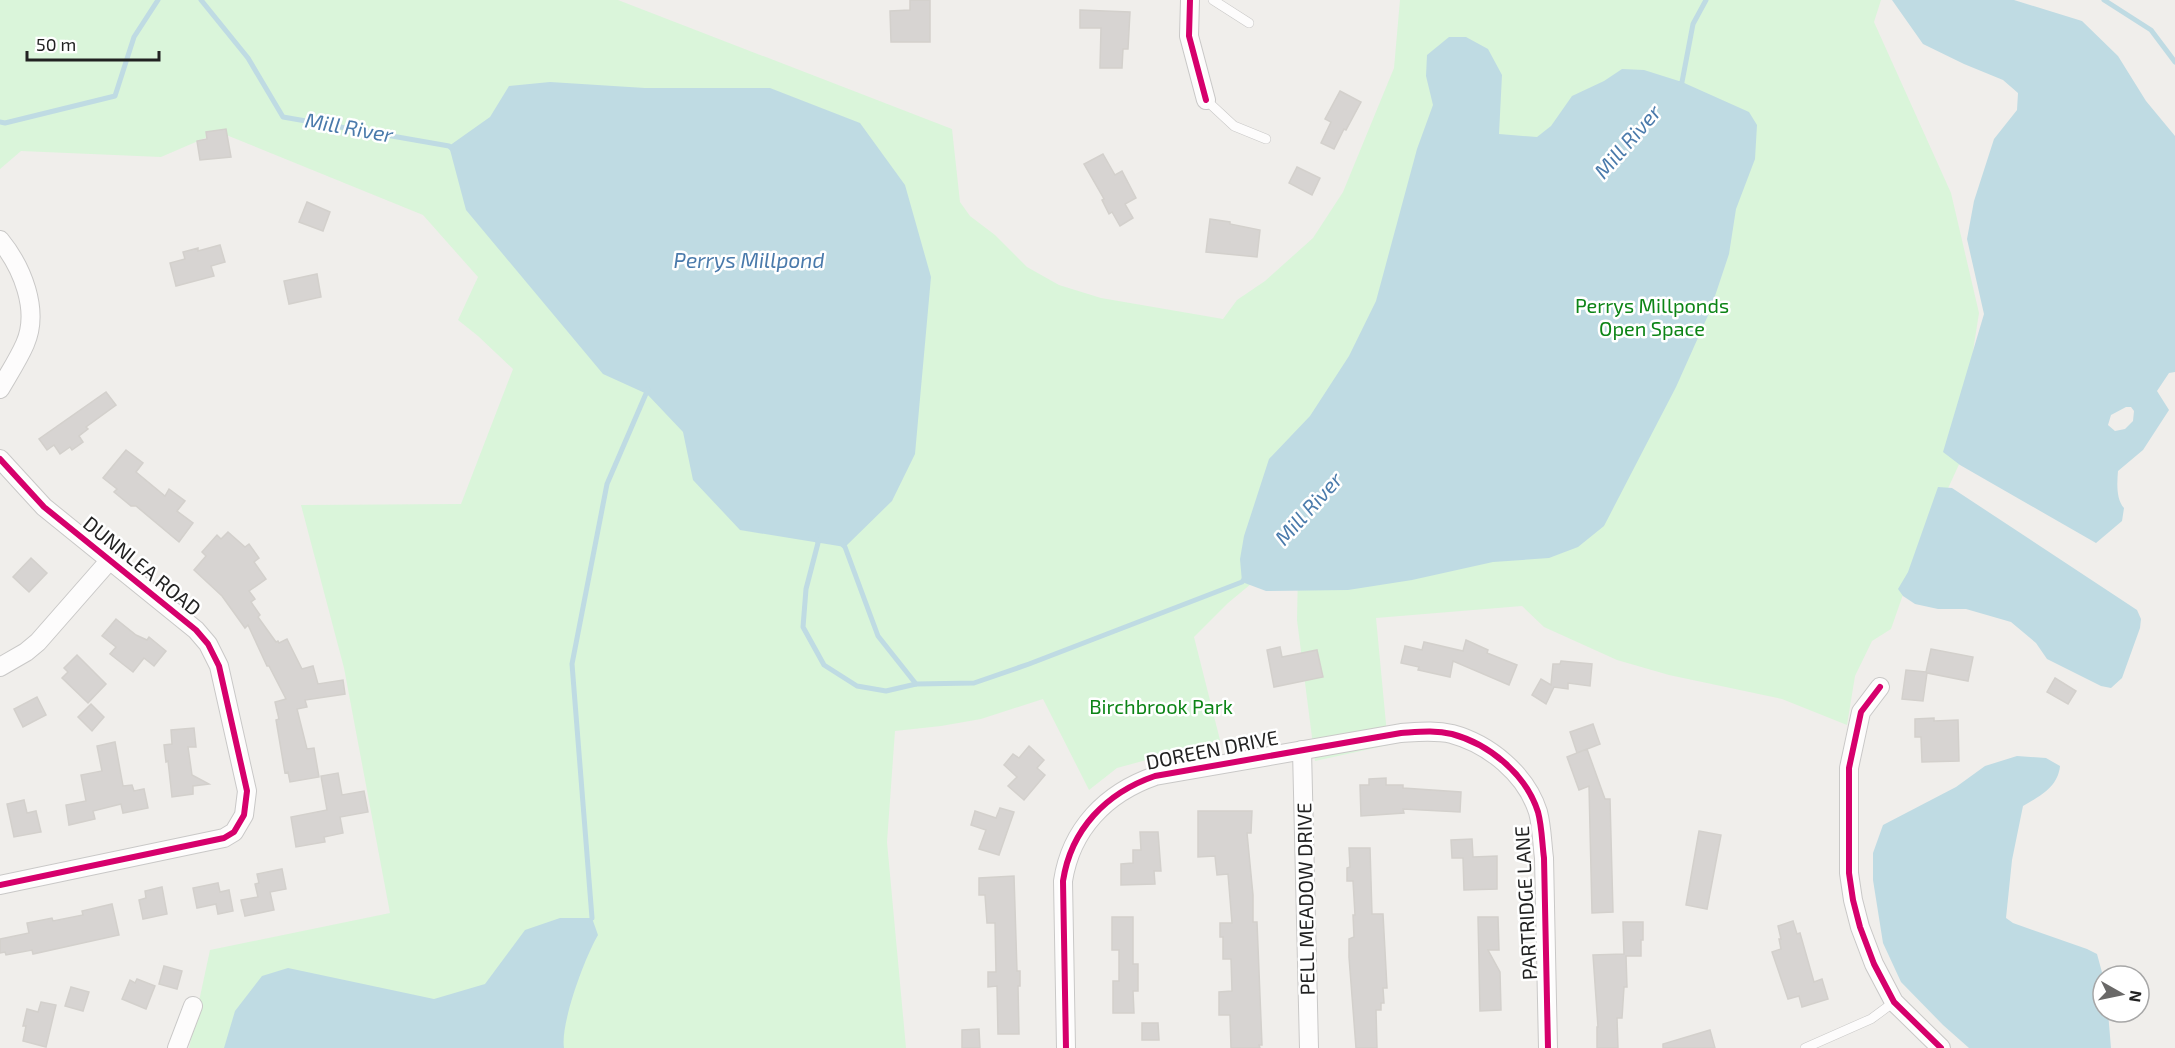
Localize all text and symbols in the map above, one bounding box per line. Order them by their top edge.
scale bar [27,24,159,62]
text: 50 m [36,33,76,55]
water label: Mill River [1588,99,1666,183]
water label: Mill River [303,106,396,147]
water label: Perrys Millpond [674,247,824,273]
park label: Perrys Millponds Open Space [1575,293,1729,340]
water label: Mill River [1269,466,1347,549]
street label: DUNNLEA ROAD [79,511,206,620]
park label: Birchbrook Park [1089,694,1233,718]
street label: DOREEN DRIVE [1144,724,1280,774]
street label: PELL MEADOW DRIVE [1291,802,1319,996]
street label: PARTRIDGE LANE [1509,825,1541,981]
north arrow [2091,964,2151,1024]
text: N [2126,989,2147,1004]

